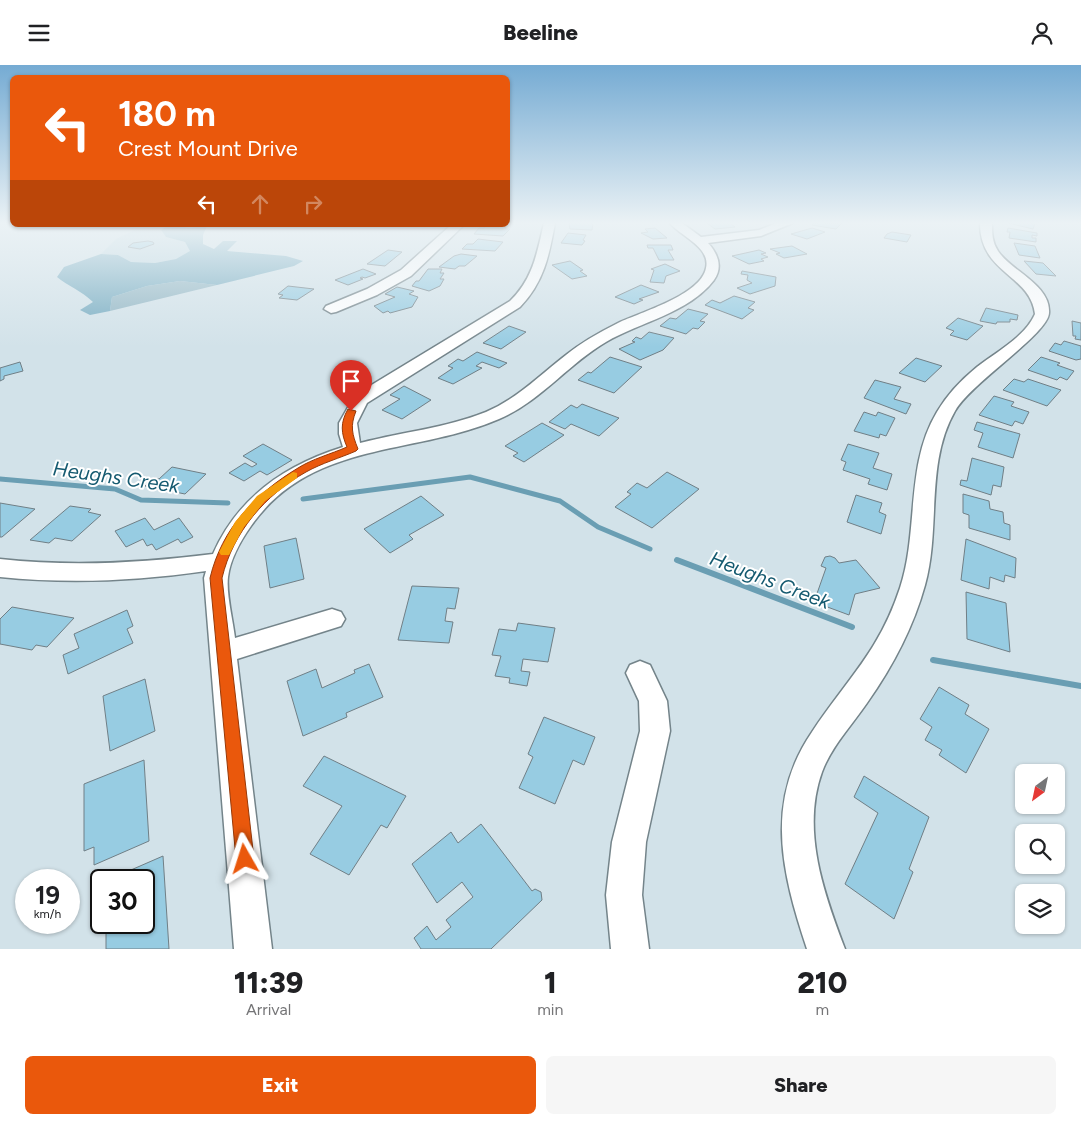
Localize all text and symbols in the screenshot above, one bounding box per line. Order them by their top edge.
icon: menu [25,19,53,47]
text: Beeline [503,19,578,46]
icon: person [1028,19,1056,47]
text: 180 m [118,93,216,135]
icon: left [35,95,100,160]
text: Crest Mount Drive [118,135,298,162]
icon: left [193,190,221,218]
icon: ahead [246,190,274,218]
icon: right [299,190,327,218]
pin [330,360,372,411]
icon: arrive [337,367,365,395]
water label: Heughs Creek [51,456,182,498]
water label: Heughs Creek [706,546,835,614]
north arrow [1015,764,1065,814]
map controls [1015,764,1065,934]
button: search [1015,824,1065,874]
position arrow [218,832,270,884]
speed limit sign: 30 [90,869,155,934]
text: 19 [35,880,60,910]
button: layers [1015,884,1065,934]
text: km/h [34,907,61,921]
text: 11:39 [234,964,303,1001]
text: 1 [544,964,557,1001]
text: 210 [797,964,847,1001]
text: Arrival [246,1000,291,1019]
text: min [537,1000,563,1019]
text: m [815,1000,829,1019]
button: Exit [25,1056,536,1114]
button: Share [546,1056,1056,1114]

